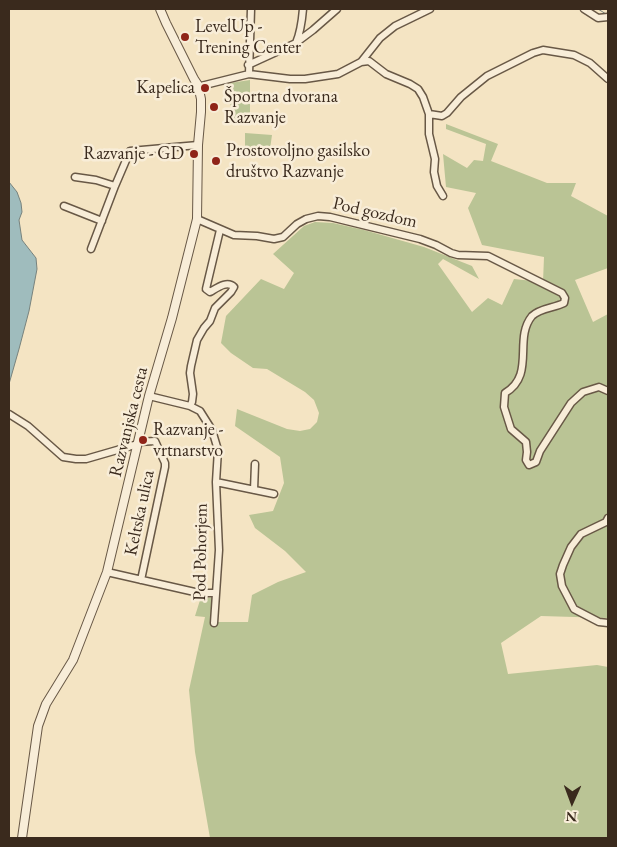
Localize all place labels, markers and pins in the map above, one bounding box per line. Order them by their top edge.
place label: LevelUp - Trening Center [195,16,301,58]
marker: LevelUp - Trening Center [179,31,191,43]
place label: Kapelica [136,77,195,99]
marker: Kapelica [199,82,211,94]
place label: Športna dvorana Razvanje [224,86,338,128]
marker: Športna dvorana Razvanje [208,101,220,113]
place label: Prostovoljno gasilsko društvo Razvanje [226,140,370,182]
place label: Razvanje - GD [83,143,184,165]
marker: Razvanje - GD [188,148,200,160]
marker: Prostovoljno gasilsko društvo Razvanje [210,155,222,167]
place label: Razvanje - vrtnarstvo [153,419,223,462]
marker: Razvanje - vrtnarstvo [137,434,149,446]

